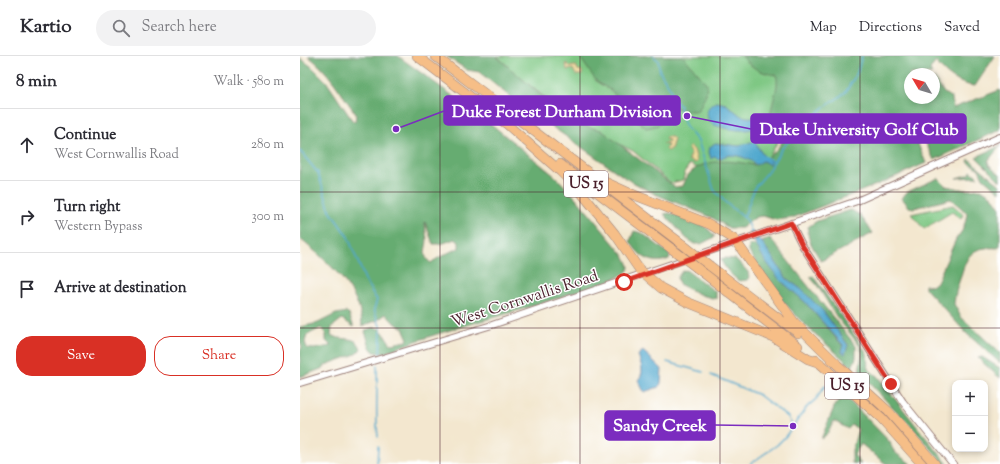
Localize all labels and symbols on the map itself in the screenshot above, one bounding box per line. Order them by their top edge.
north arrow [904,68,940,104]
callout: Duke Forest Durham Division [444,96,680,125]
text: Duke Forest Durham Division [452,101,673,125]
callout: Duke University Golf Club [751,114,966,143]
text: Duke University Golf Club [760,119,958,143]
road number: US 15 [564,171,608,197]
street label: West Cornwallis Road [448,265,602,335]
route start [615,273,633,291]
road number: US 15 [825,373,869,399]
route end [882,375,900,393]
callout: Sandy Creek [605,411,715,440]
text: Sandy Creek [613,415,708,439]

